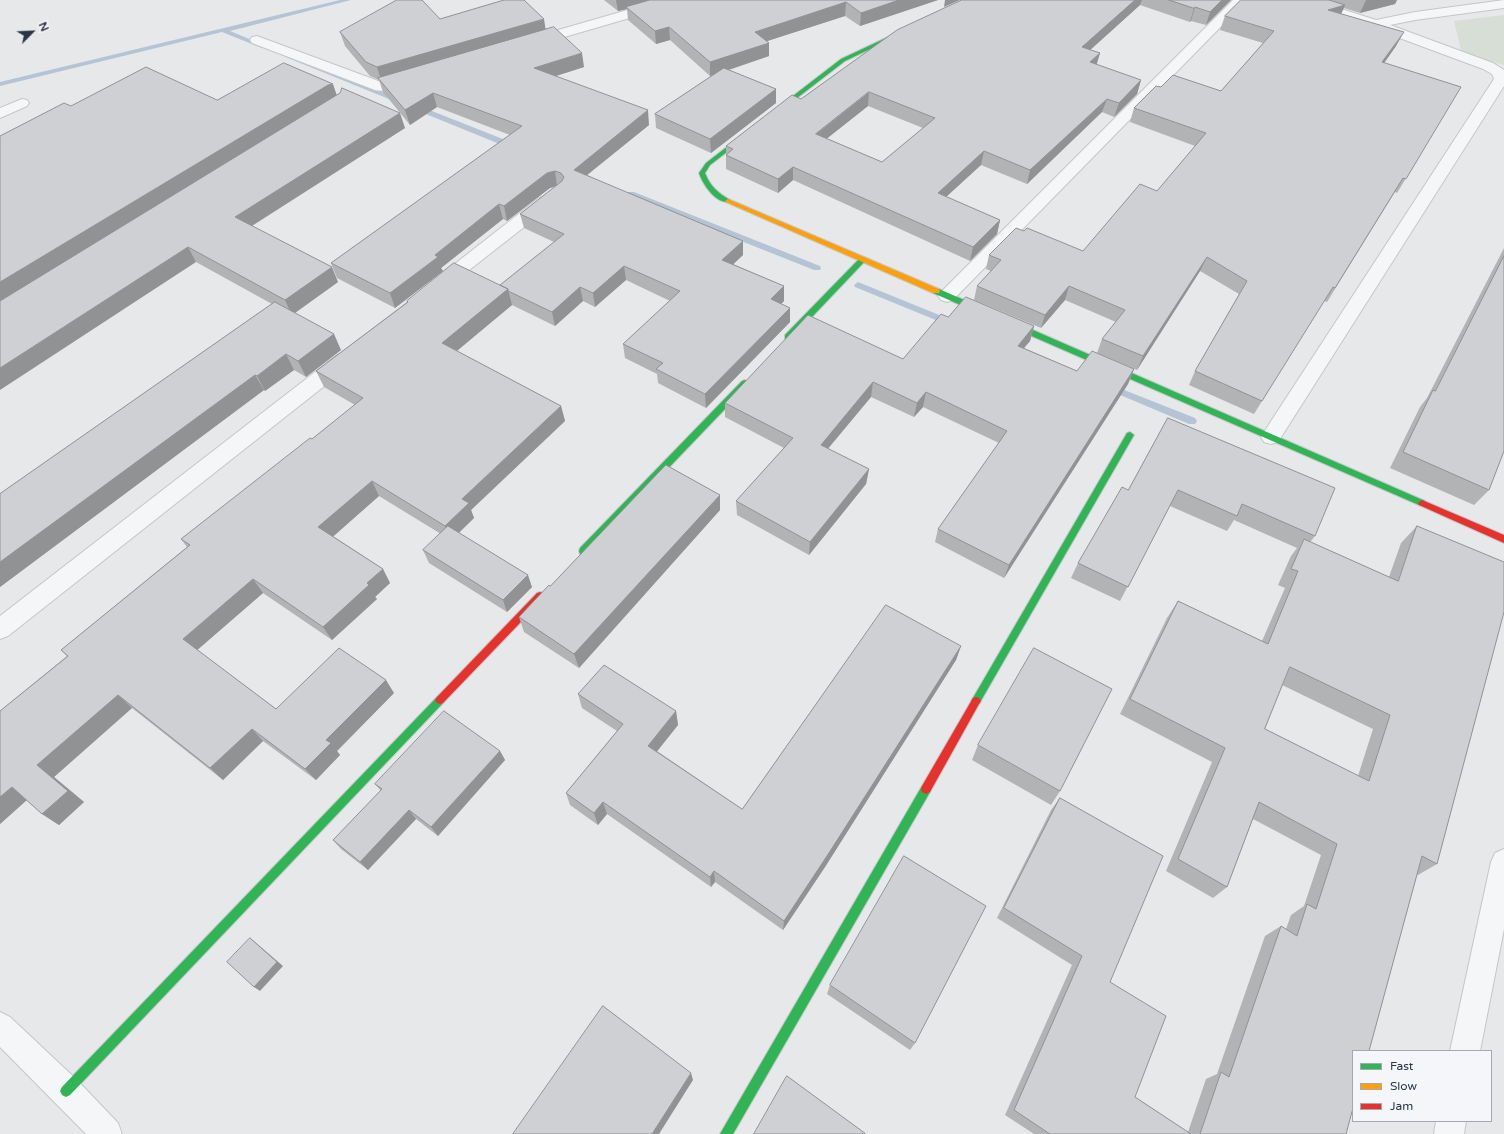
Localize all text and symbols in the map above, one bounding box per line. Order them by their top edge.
north arrow [12,12,52,52]
text: N [36,20,51,34]
legend [1352,1050,1492,1122]
text: Fast [1390,1059,1413,1073]
text: Slow [1390,1079,1417,1093]
text: Jam [1390,1099,1413,1113]

